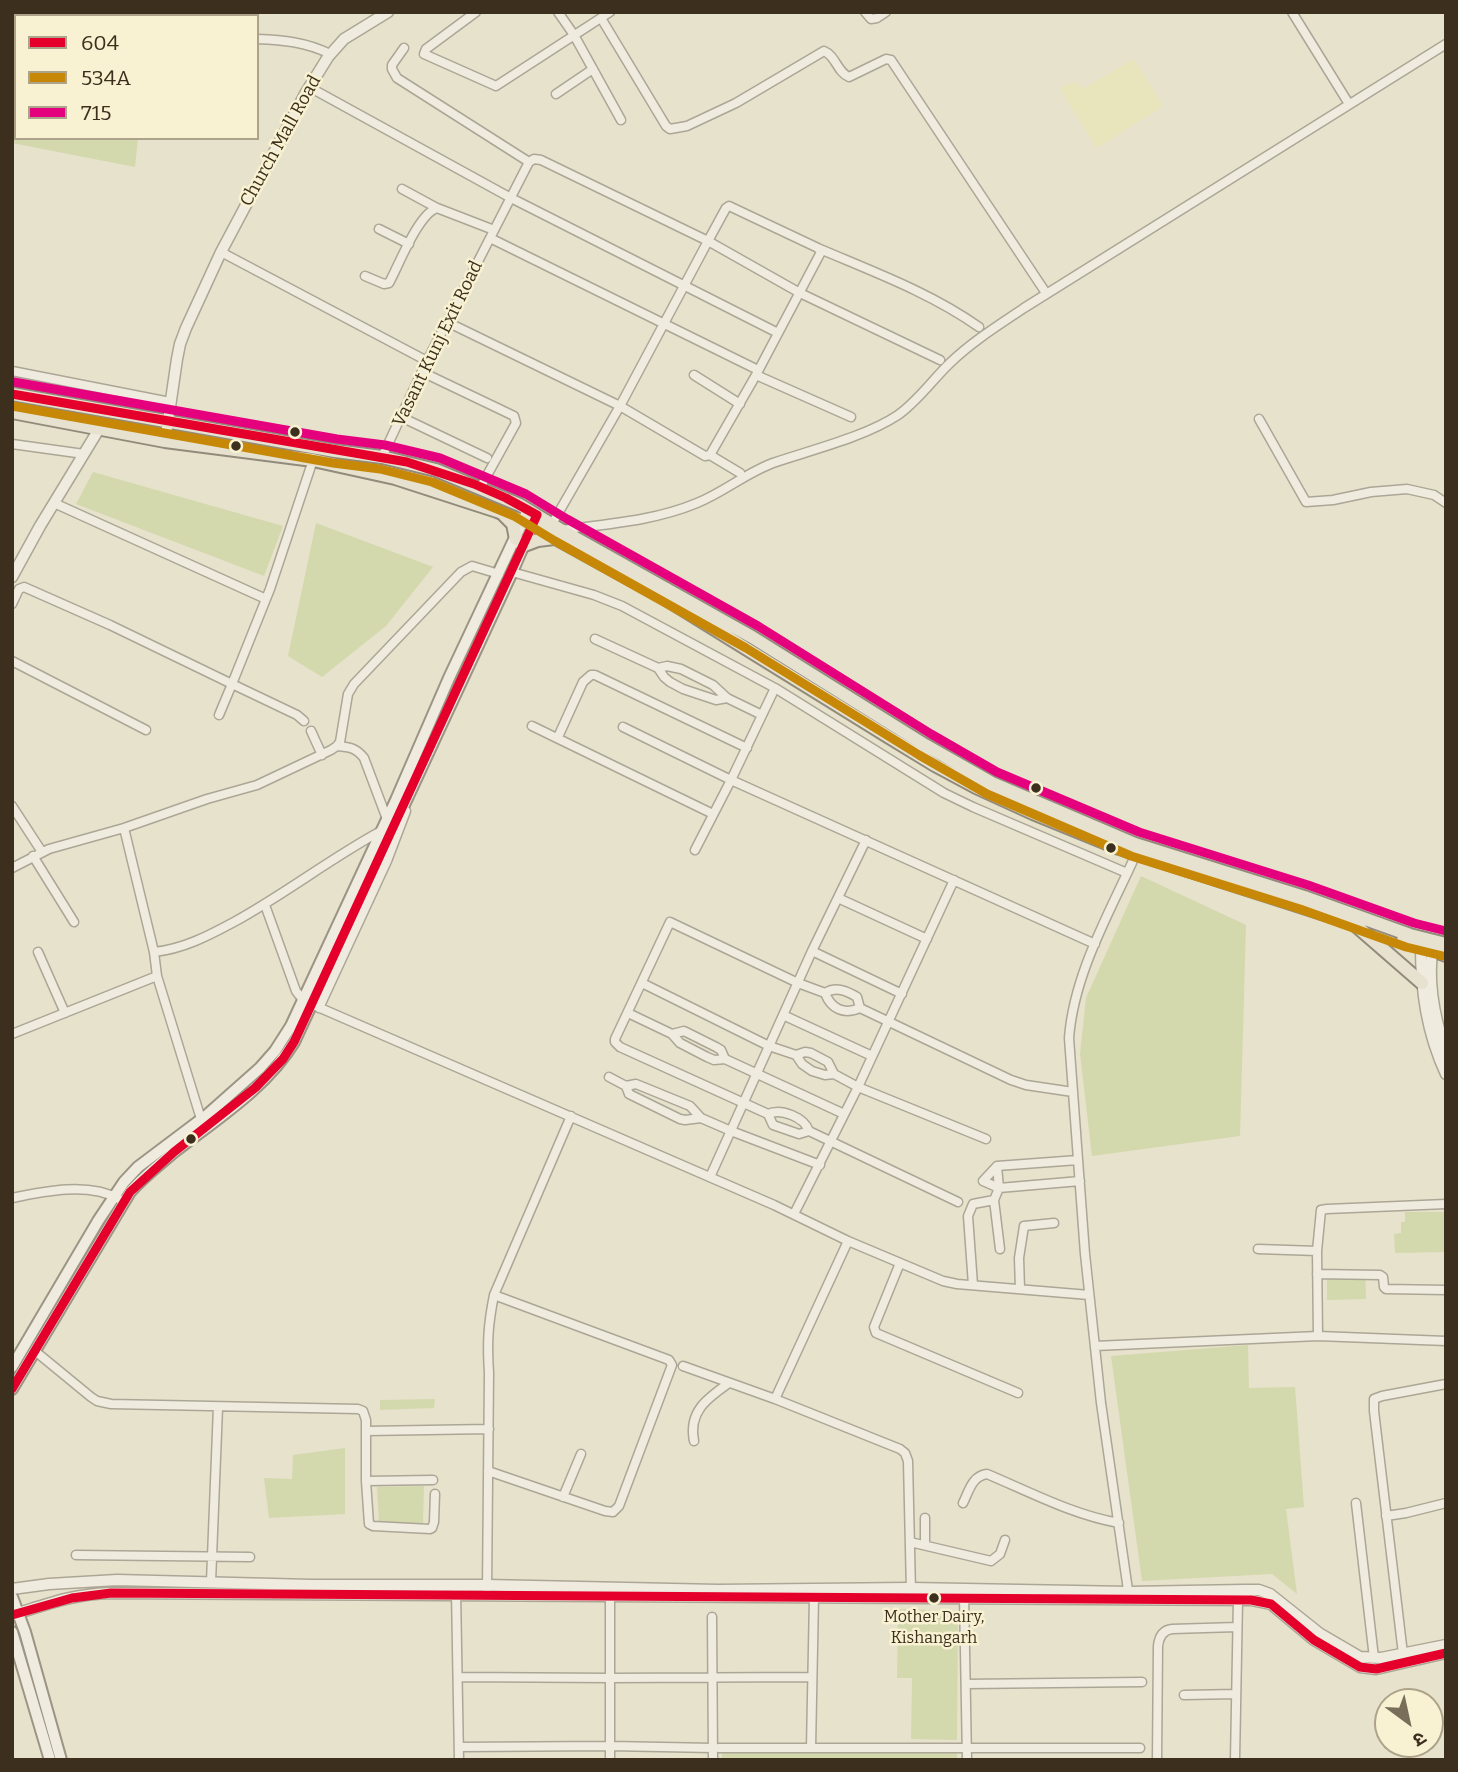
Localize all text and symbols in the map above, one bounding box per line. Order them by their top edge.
legend [14,14,259,140]
text: 604 [81,30,119,56]
text: 534A [81,65,131,91]
street label: Church Mall Road [236,72,326,210]
text: 715 [81,100,111,126]
street label: Vasant Kunj Exit Road [388,257,488,431]
unlabelled marker [288,425,302,439]
unlabelled marker [229,439,243,453]
unlabelled marker [1029,781,1043,795]
unlabelled marker [1104,841,1118,855]
unlabelled marker [184,1132,198,1146]
marker: Mother Dairy, Kishangarh [927,1591,941,1605]
place label: Mother Dairy, Kishangarh [884,1608,984,1646]
north arrow [1374,1688,1444,1758]
text: उ [1409,1727,1431,1752]

